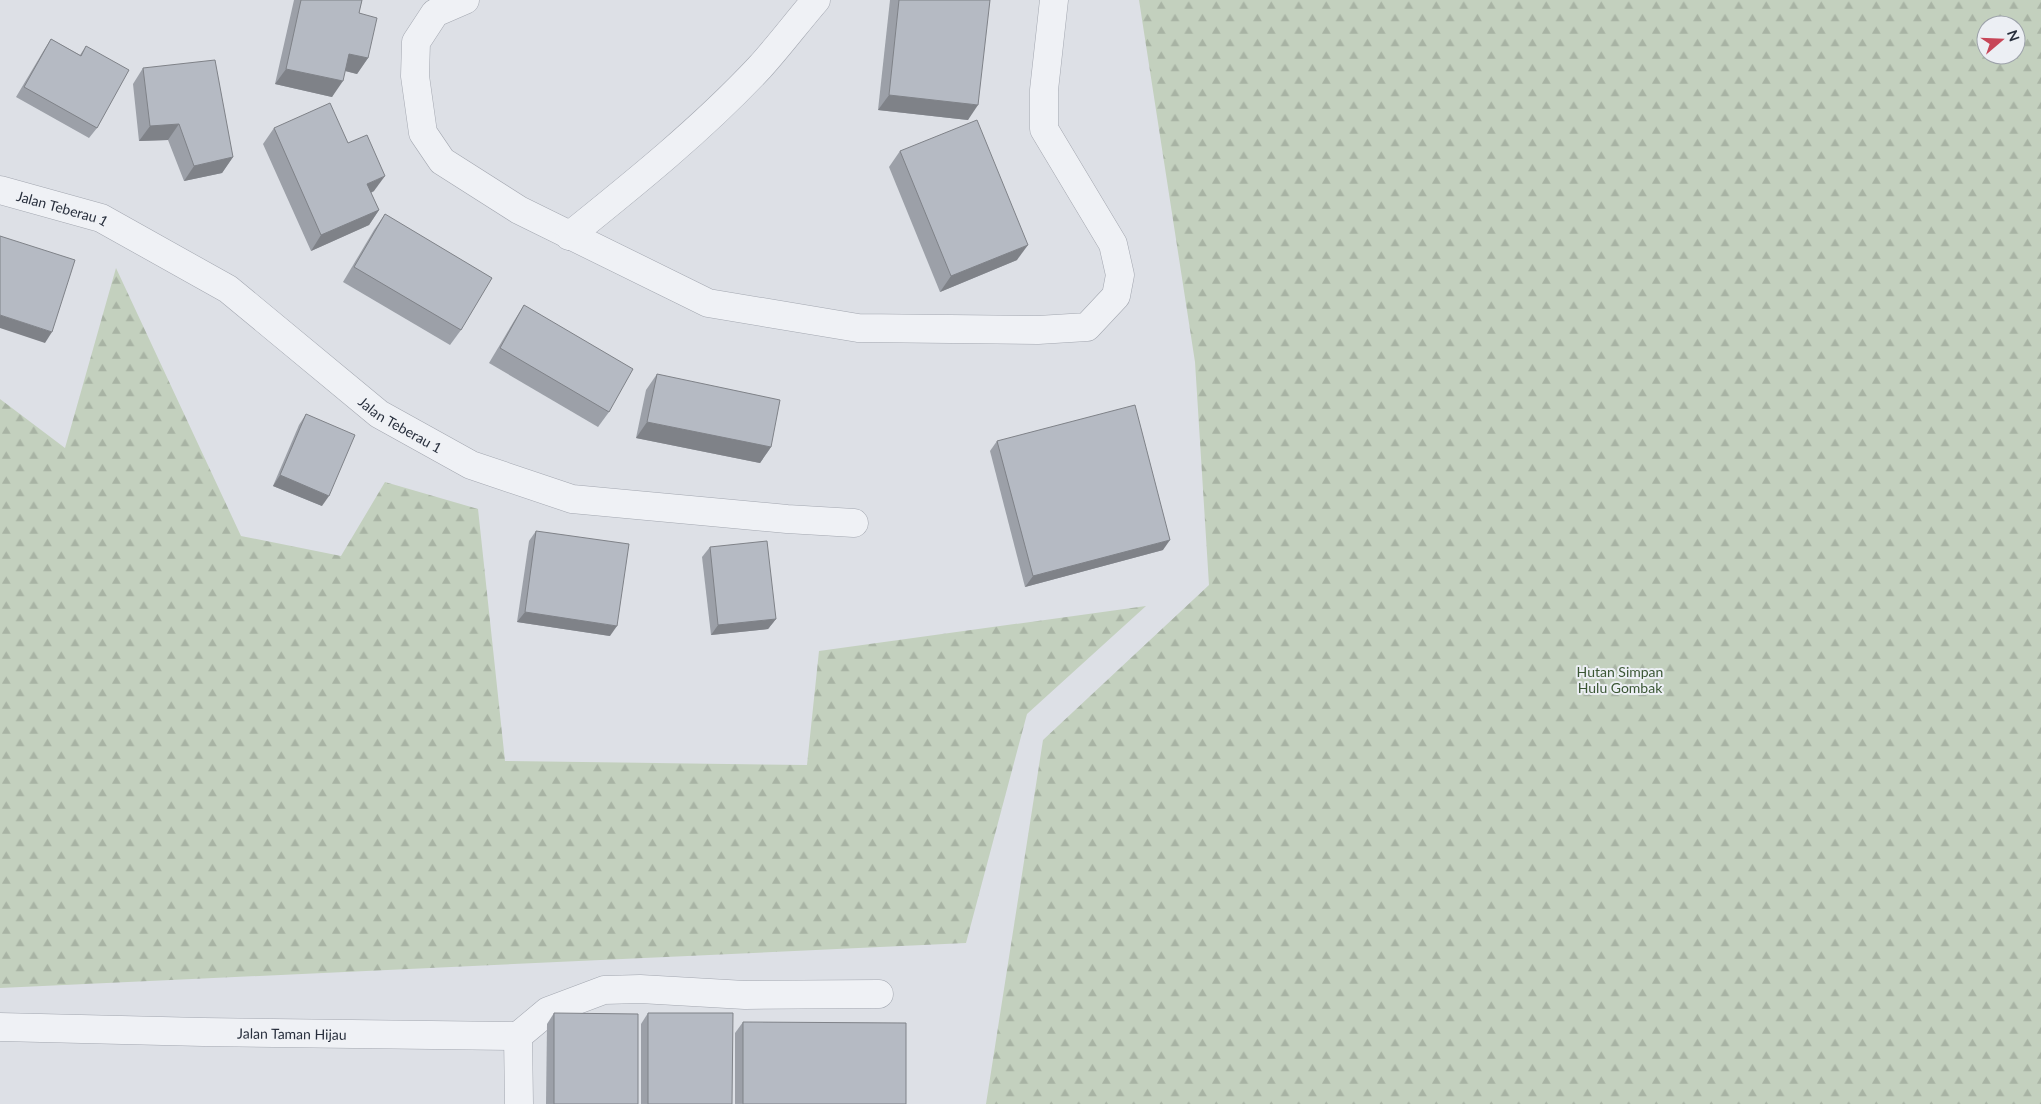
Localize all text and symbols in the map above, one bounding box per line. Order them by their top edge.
north arrow [1976,15,2026,65]
text: N [2004,28,2024,43]
street label: Jalan Teberau 1 [15,187,112,229]
street label: Jalan Teberau 1 [355,392,445,456]
park label: Hutan Simpan Hulu Gombak [1577,663,1663,696]
street label: Jalan Taman Hijau [237,1024,347,1042]

